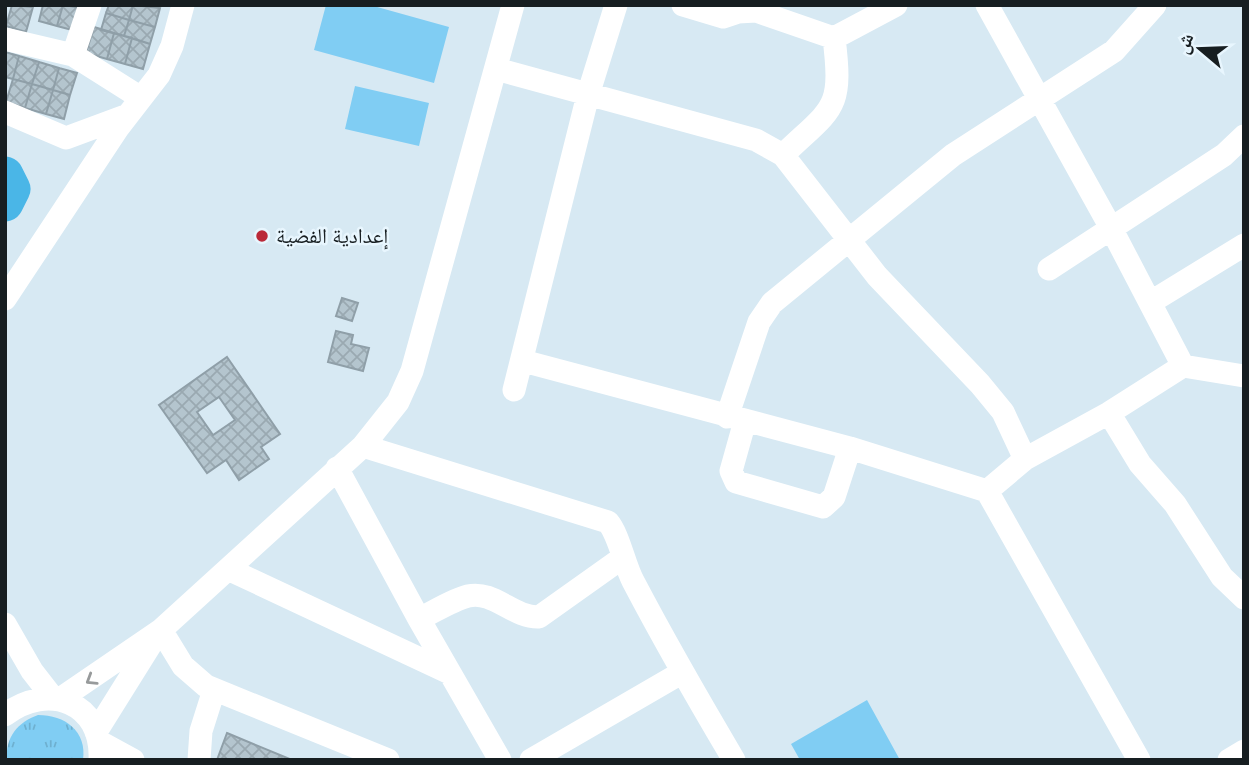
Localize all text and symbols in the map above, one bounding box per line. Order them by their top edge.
north arrow [1165,14,1235,84]
text: ش [1170,30,1199,57]
place label: إعدادية الفضية [276,223,388,250]
marker: إعدادية الفضية [254,228,270,244]
one-way arrow [86,671,99,684]

